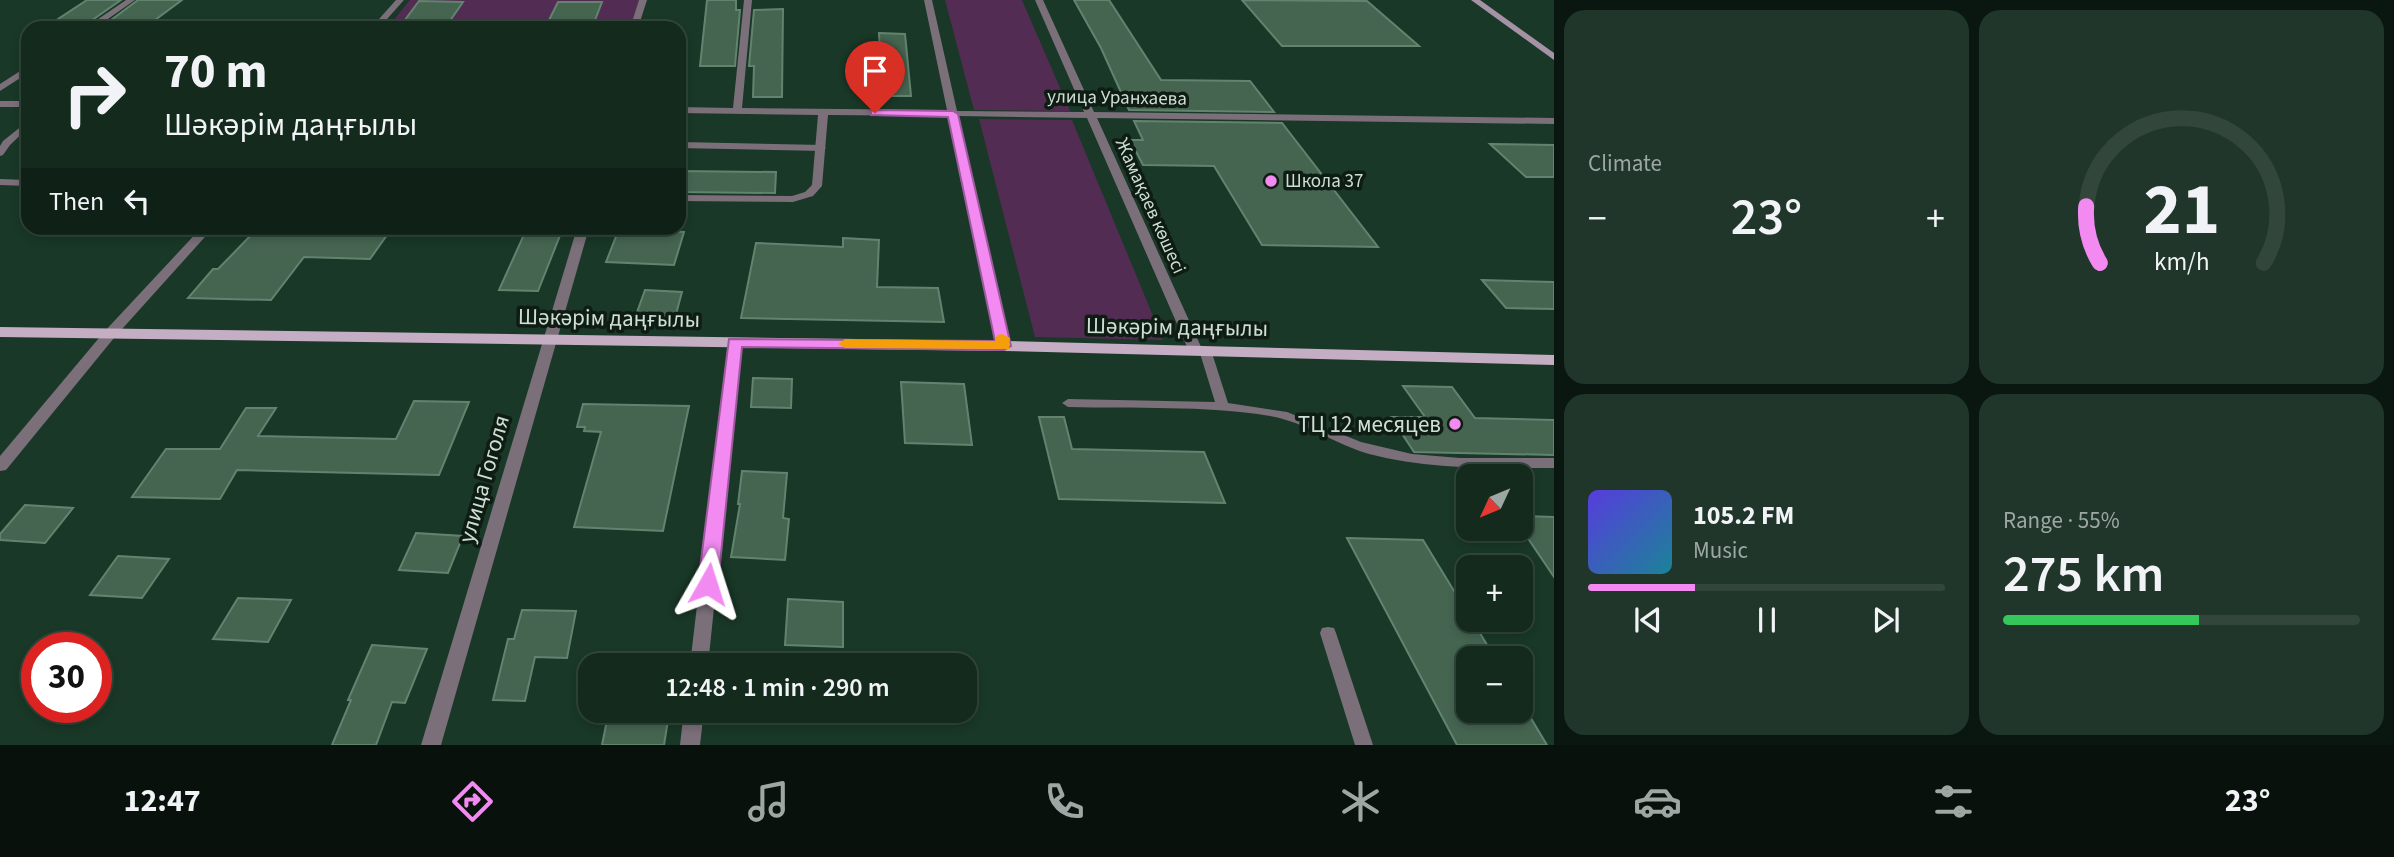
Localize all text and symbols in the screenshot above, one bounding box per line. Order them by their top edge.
text: 70 m [164,37,268,107]
pin [845,41,905,113]
icon: right [49,49,140,140]
icon: arrive [856,52,894,90]
street label: улица Уранхаева [1047,83,1187,113]
text: Шәкәрім даңғылы [164,102,417,148]
street label: Жамақаев көшесі [1108,134,1192,278]
text: Climate [1588,147,1662,180]
text: 21 [2143,158,2220,262]
place label: Школа 37 [1285,168,1363,195]
marker: Школа 37 [1263,173,1279,189]
text: 23° [1731,181,1802,255]
icon: left [118,182,156,220]
text: Then [49,183,104,220]
text: − [1588,192,1607,246]
text: + [1926,192,1945,246]
text: km/h [2154,244,2209,280]
street label: Шәкәрім даңғылы [518,300,700,336]
street label: Шәкәрім даңғылы [1086,309,1268,345]
place label: ТЦ 12 месяцев [1298,408,1441,441]
street label: улица Гоголя [450,411,518,547]
marker: ТЦ 12 месяцев [1447,416,1463,432]
north arrow [1456,464,1533,541]
map controls [1456,464,1533,723]
text: 105.2 FM [1693,497,1794,534]
text: Range · 55% [2003,504,2120,537]
text: Music [1693,534,1748,567]
text: 275 km [2003,538,2164,612]
position arrow [671,547,745,621]
button: + [1456,555,1533,632]
icon: previous [1629,601,1667,639]
icon: pause [1748,601,1786,639]
icon: next [1867,601,1905,639]
speed limit sign: 30 [21,632,112,723]
button: − [1456,646,1533,723]
text: 12:48 · 1 min · 290 m [665,669,890,706]
icon: directions [448,777,497,826]
icon: music [744,777,793,826]
icon: phone [1040,777,1089,826]
icon: climate [1336,777,1385,826]
icon: car [1633,777,1682,826]
icon: filters [1929,777,1978,826]
text: 12:47 [124,778,201,824]
text: 23° [2225,778,2270,824]

